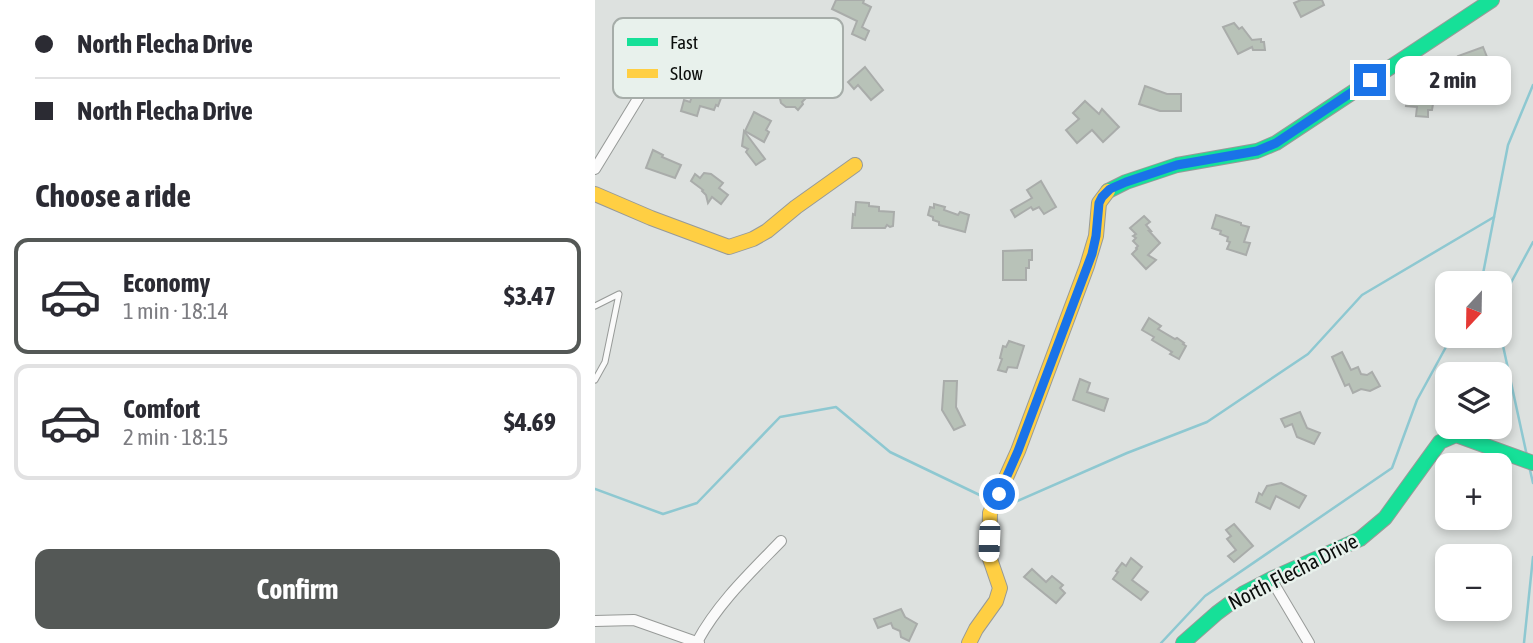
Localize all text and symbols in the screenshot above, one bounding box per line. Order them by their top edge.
legend [613,18,843,98]
text: North Flecha Drive [77,29,253,59]
text: Fast [670,31,698,53]
callout: 2 min [1395,56,1510,104]
text: Slow [670,62,704,84]
route end [1354,64,1386,96]
text: 2 min [1430,67,1476,93]
text: North Flecha Drive [77,96,253,126]
text: Choose a ride [35,177,191,214]
icon: car [39,265,102,328]
text: Economy [123,268,210,298]
north arrow [1435,271,1512,348]
map controls [1435,271,1512,621]
text: $3.47 [504,281,556,311]
text: 1 min · 18:14 [123,298,229,324]
button: layers [1435,362,1512,439]
icon: car [39,391,102,454]
text: Comfort [123,394,200,424]
text: $4.69 [504,407,556,437]
text: 2 min · 18:15 [123,424,229,450]
button: + [1435,453,1512,530]
route start [983,478,1015,510]
car [978,520,1001,562]
street label: North Flecha Drive [1224,528,1361,614]
button: − [1435,544,1512,621]
button: Confirm [35,549,560,629]

